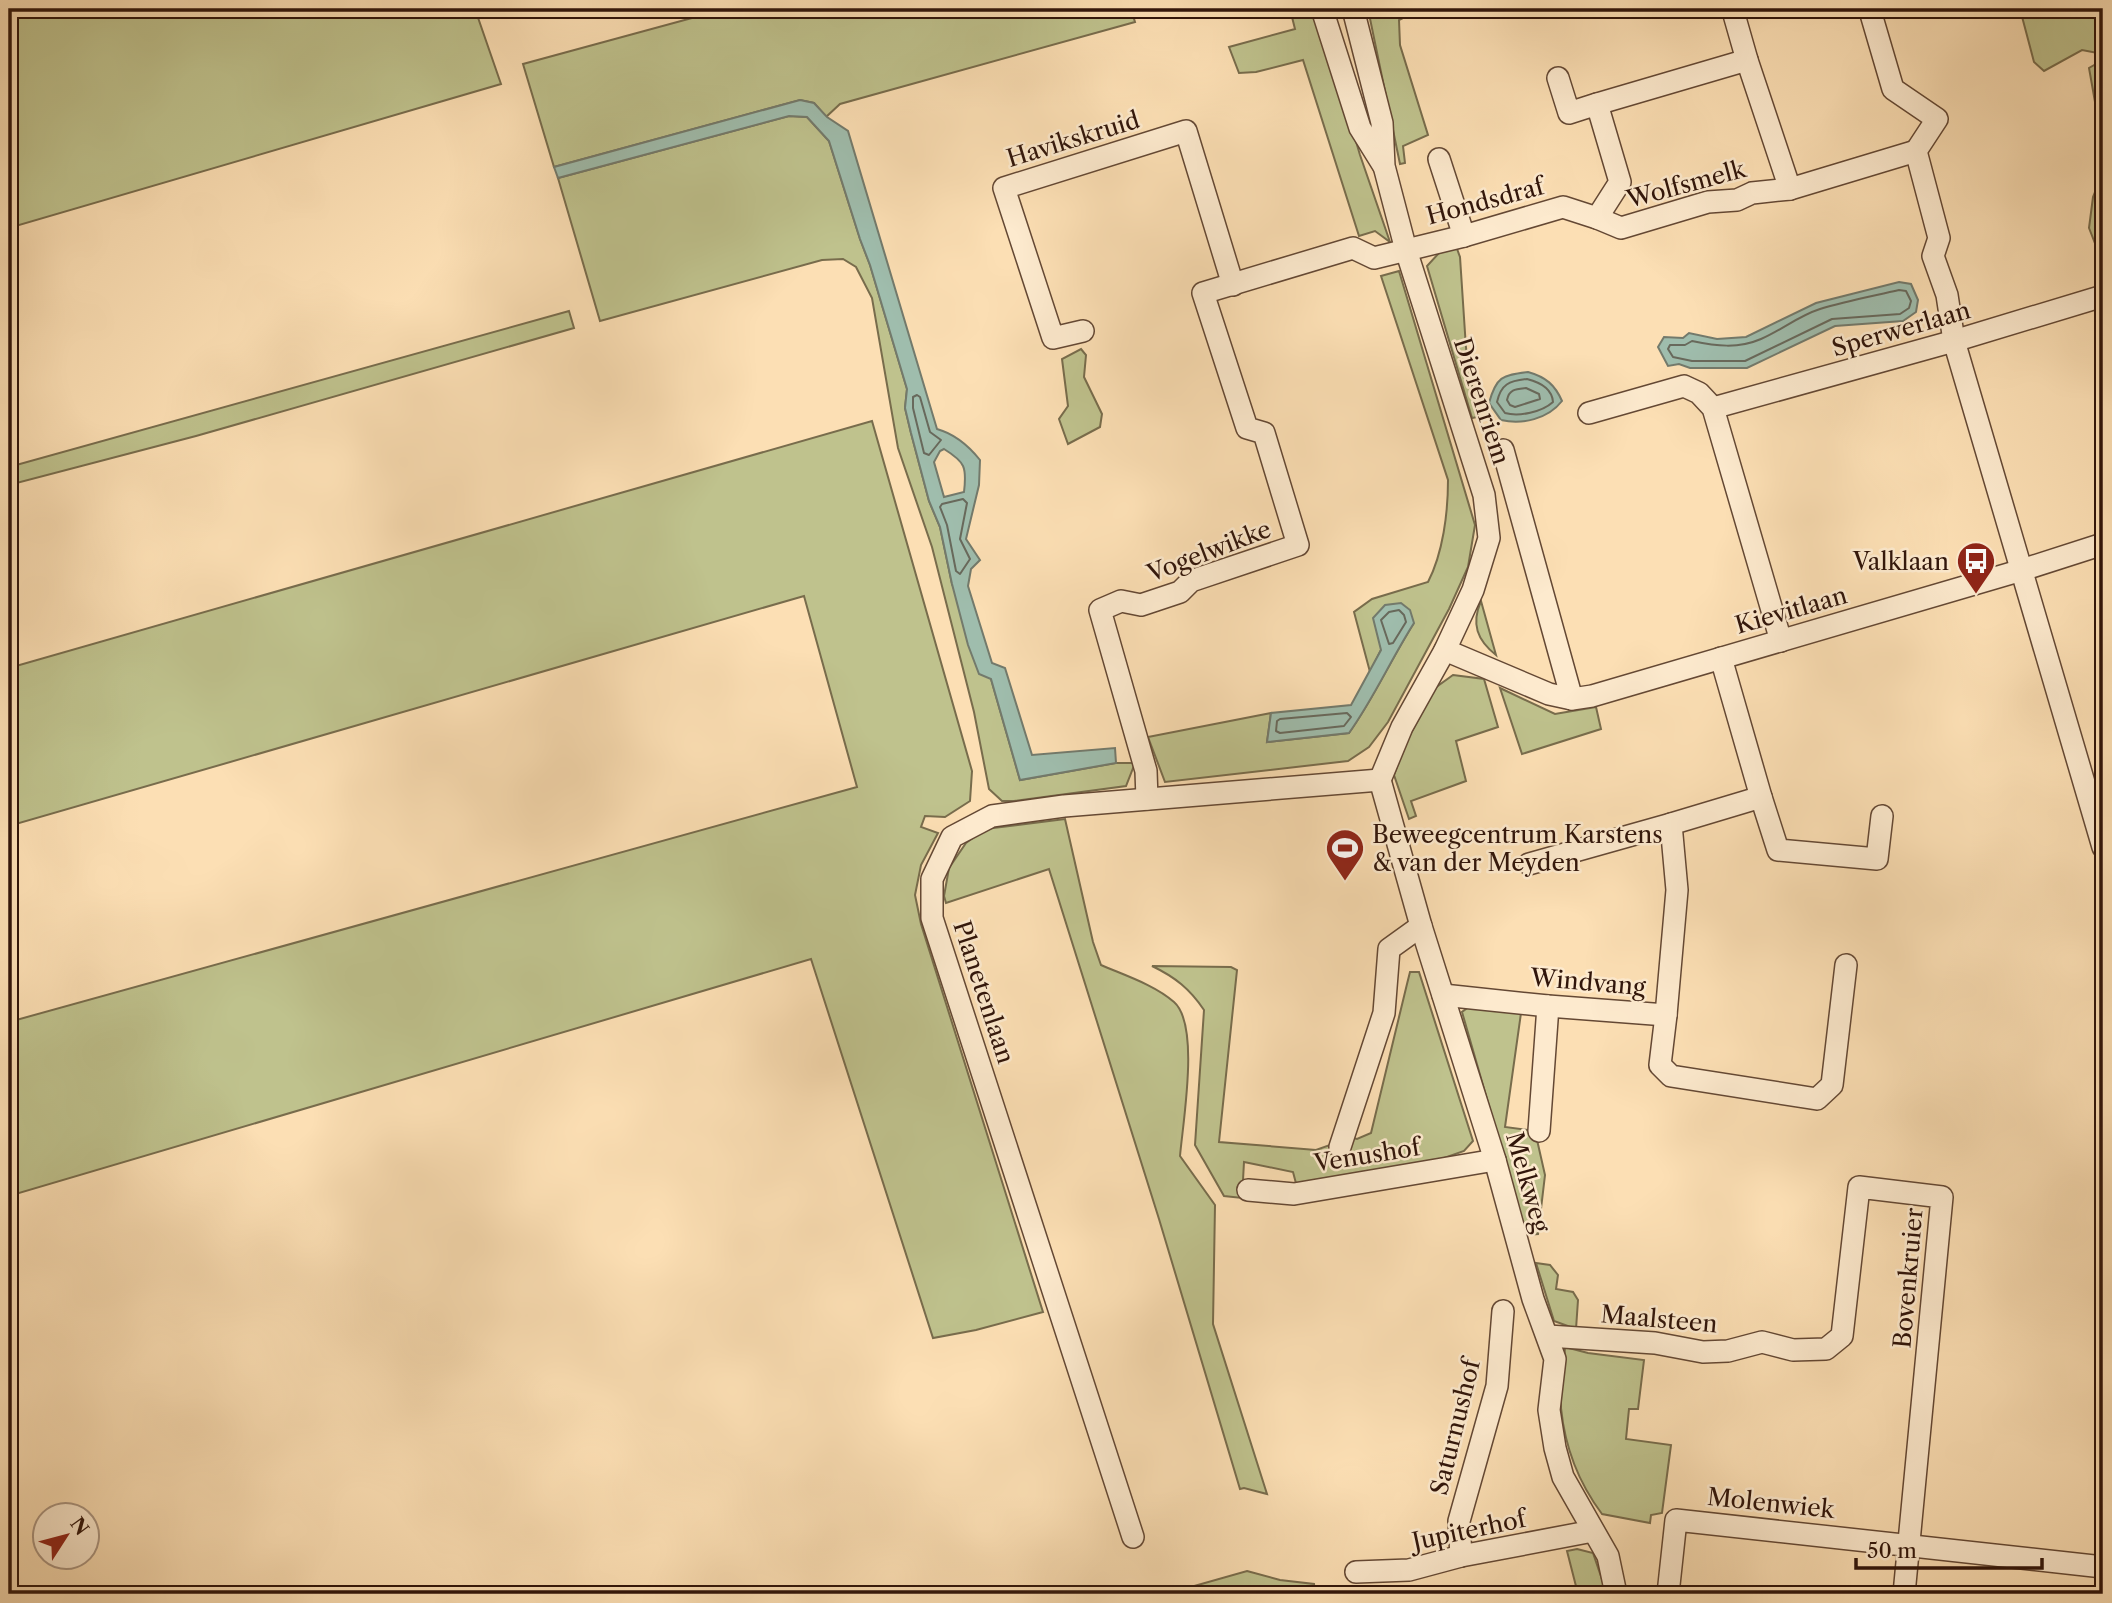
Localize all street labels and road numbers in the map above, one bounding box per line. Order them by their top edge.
street label: Havikskruid [1003,105,1143,173]
street label: Wolfsmelk [1622,154,1750,214]
street label: Hondsdraf [1423,171,1549,231]
street label: Sperwerlaan [1828,295,1974,363]
street label: Dierenriem [1448,334,1516,468]
street label: Vogelwikke [1142,514,1275,588]
street label: Kievitlaan [1732,580,1850,640]
street label: Planetenlaan [947,917,1021,1067]
street label: Windvang [1528,962,1647,1002]
street label: Melkweg [1500,1129,1556,1236]
street label: Venushof [1311,1132,1425,1178]
street label: Bovenkruier [1887,1206,1929,1350]
street label: Maalsteen [1599,1299,1719,1339]
street label: Saturnushof [1424,1354,1486,1498]
street label: Molenwiek [1706,1482,1837,1524]
street label: Jupiterhof [1406,1503,1531,1557]

